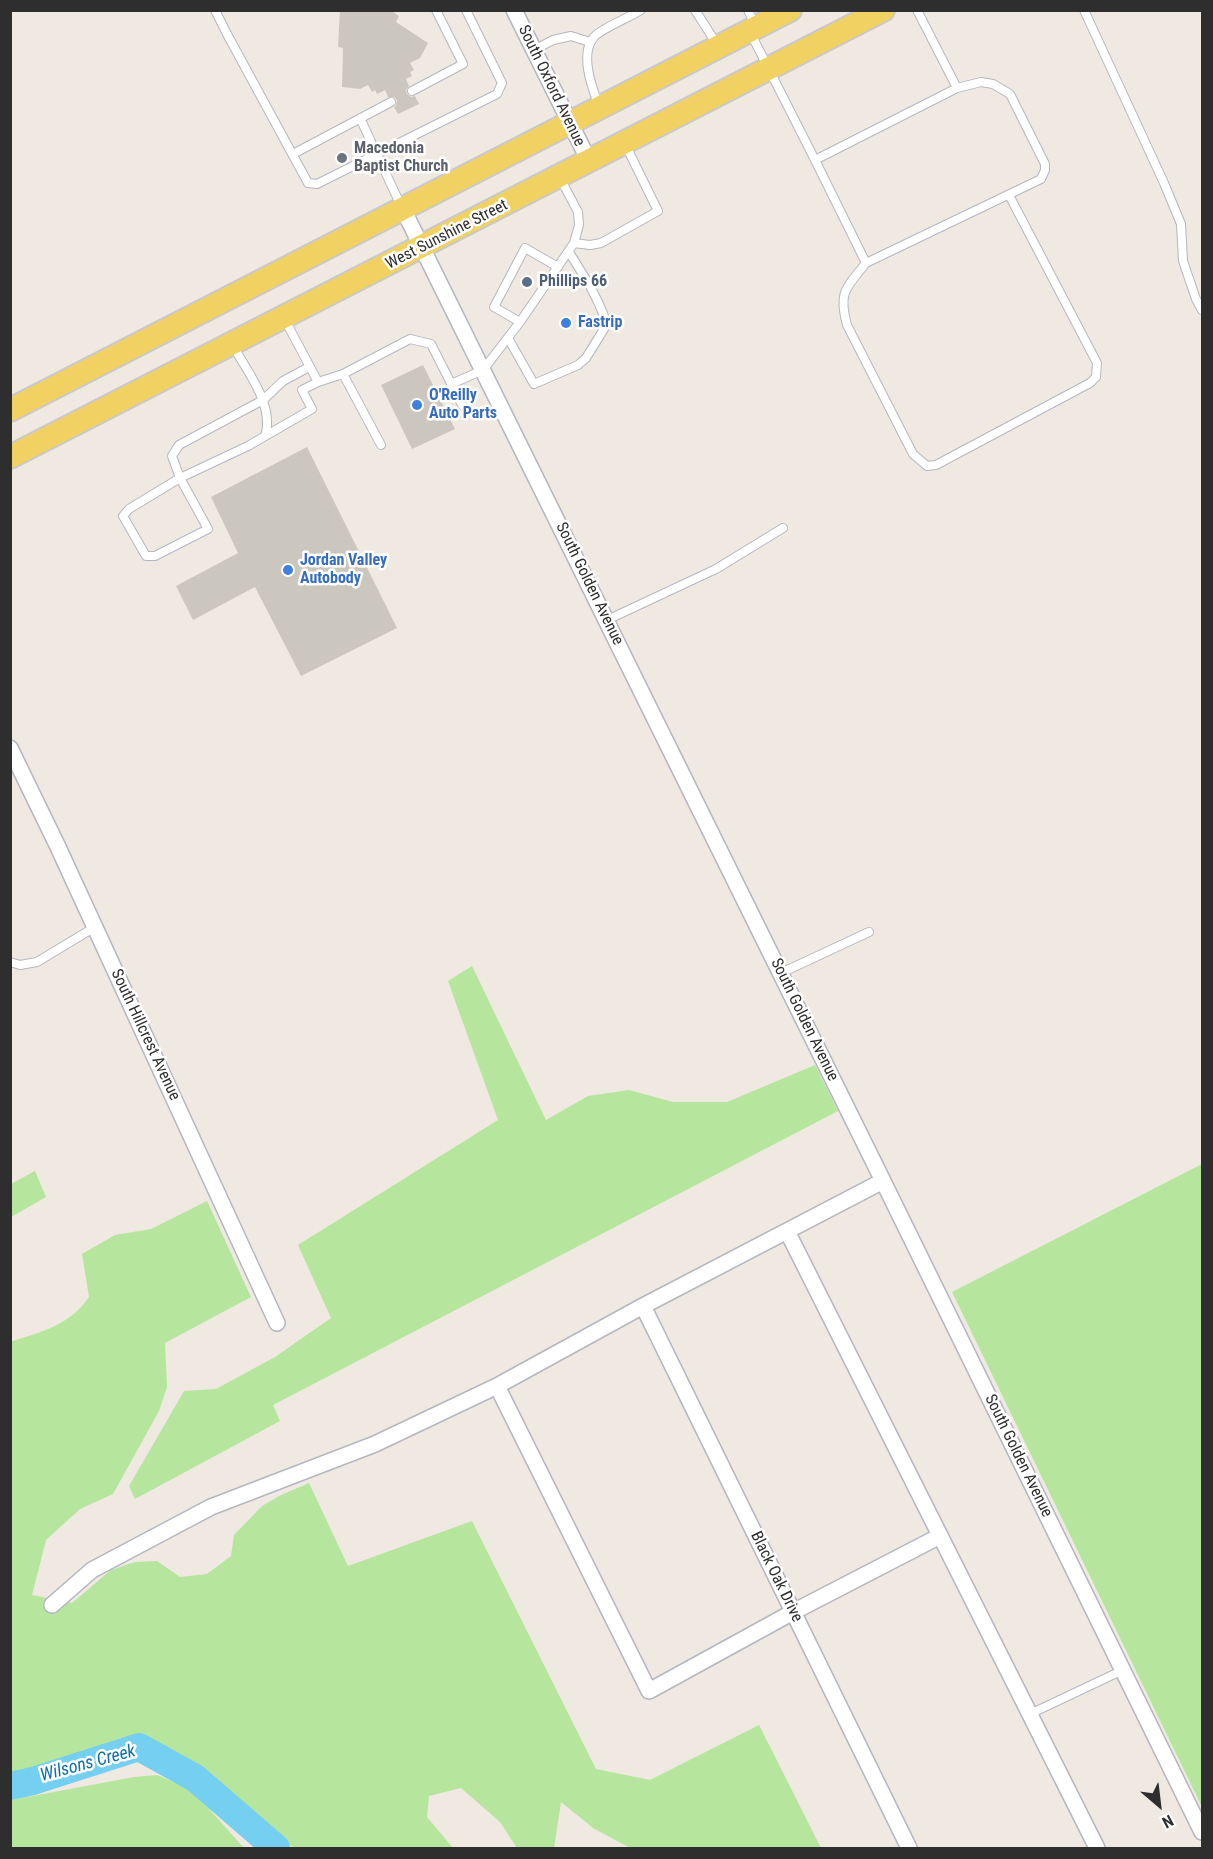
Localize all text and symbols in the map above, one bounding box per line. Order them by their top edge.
street label: South Oxford Avenue [513,22,589,150]
place label: Macedonia Baptist Church [354,139,448,177]
marker: Macedonia Baptist Church [335,151,349,165]
street label: West Sunshine Street [383,196,511,274]
place label: Phillips 66 [539,272,607,292]
marker: Phillips 66 [520,275,534,289]
place label: Fastrip [578,313,622,333]
marker: Fastrip [559,316,573,330]
place label: O'Reilly Auto Parts [429,386,497,424]
marker: O'Reilly Auto Parts [410,398,424,412]
street label: South Golden Avenue [551,519,627,649]
place label: Jordan Valley Autobody [300,551,387,589]
marker: Jordan Valley Autobody [281,563,295,577]
street label: South Golden Avenue [766,955,842,1085]
street label: South Hillcrest Avenue [106,966,184,1104]
street label: South Golden Avenue [980,1391,1056,1521]
street label: Black Oak Drive [746,1529,806,1625]
water label: Wilsons Creek [38,1741,138,1787]
north arrow [1129,1775,1189,1835]
text: N [1159,1811,1176,1832]

